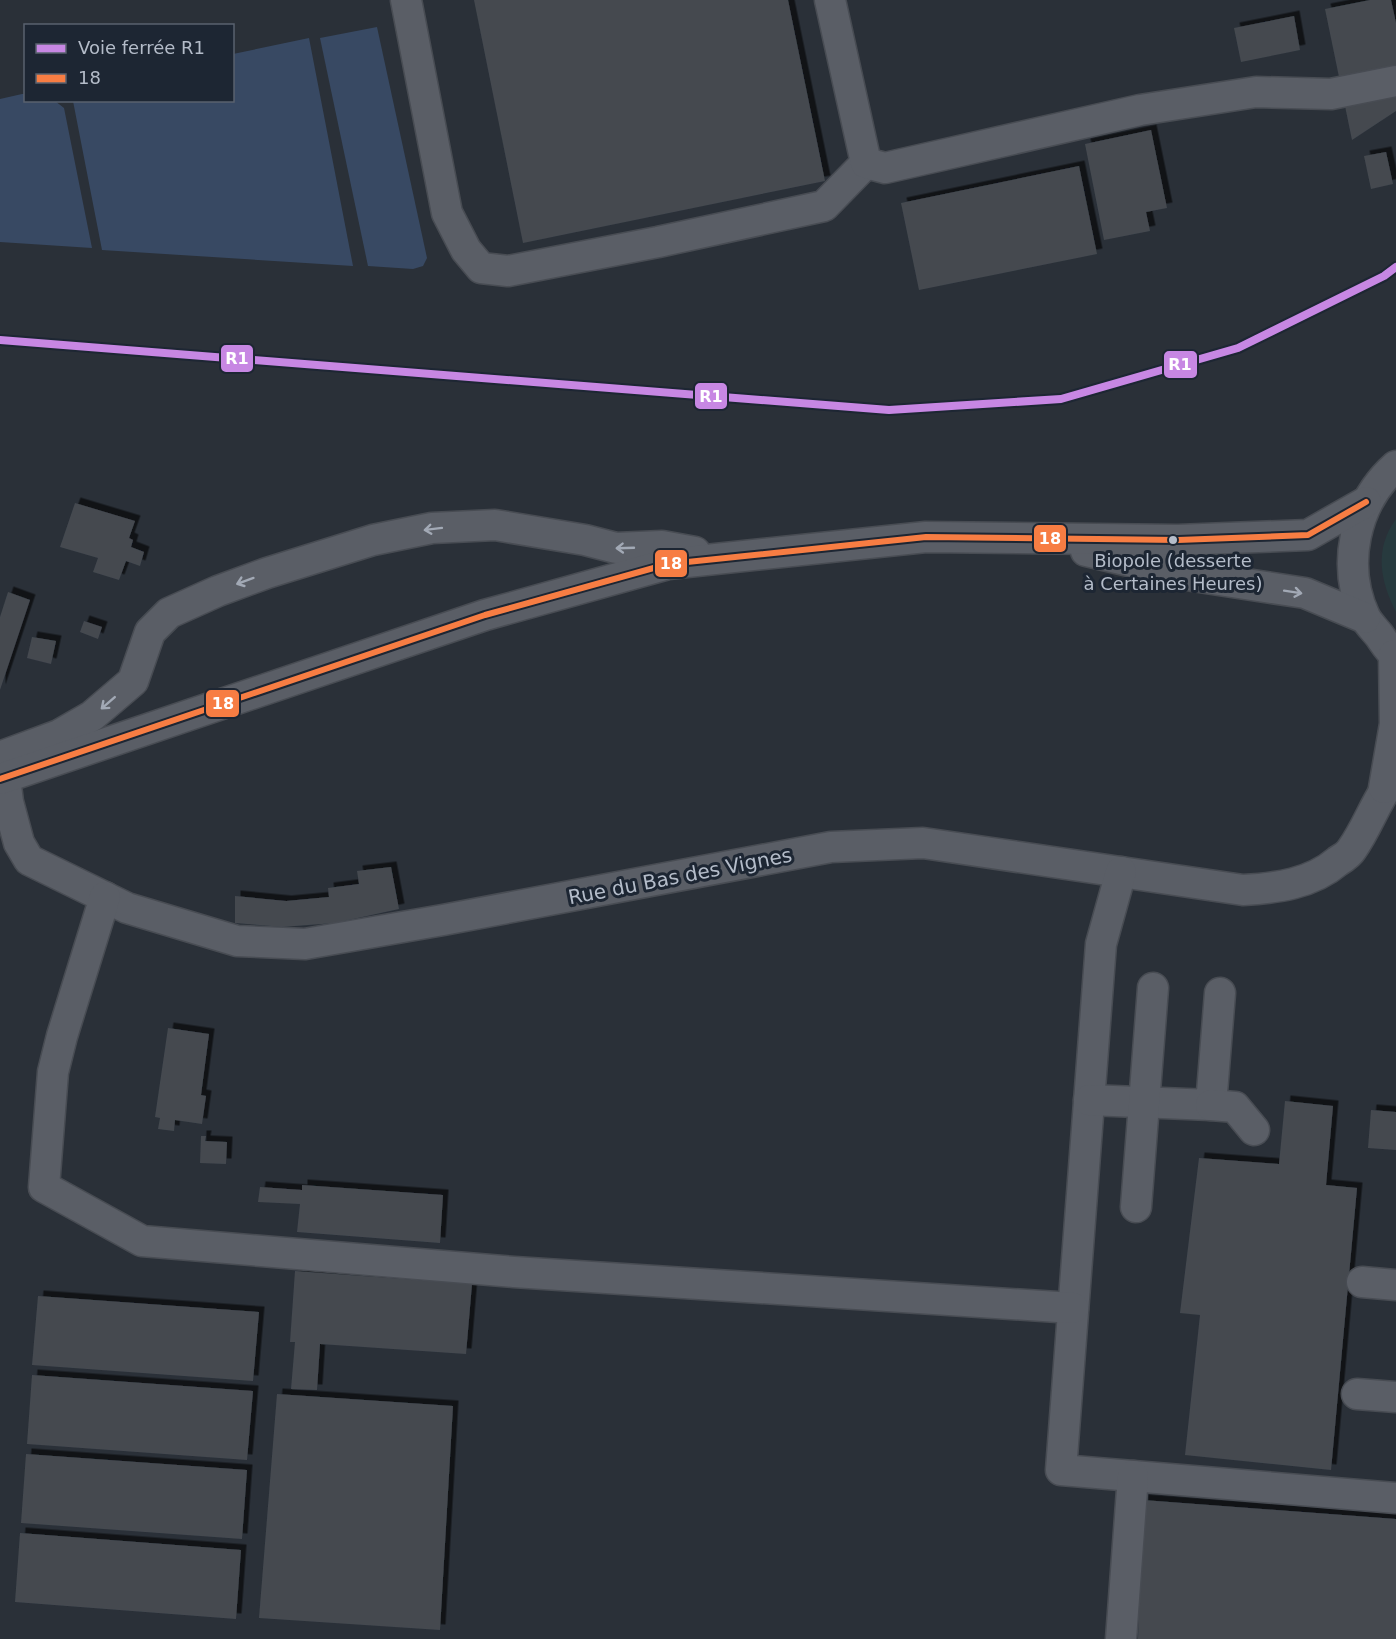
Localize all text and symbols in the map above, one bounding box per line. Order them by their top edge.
legend [24,24,234,102]
text: Voie ferrée R1 [78,37,205,58]
text: 18 [78,67,101,88]
line badge: R1 [220,344,254,373]
text: R1 [225,349,249,368]
line badge: R1 [1163,350,1198,379]
text: R1 [1168,355,1192,374]
line badge: R1 [694,382,728,410]
text: R1 [699,387,723,406]
one-way arrow [423,523,443,534]
line badge: 18 [1033,524,1067,553]
text: 18 [1039,529,1061,548]
marker: Biopole (desserte à Certaines Heures) [1167,534,1179,546]
one-way arrow [616,542,636,553]
line badge: 18 [654,549,688,578]
place label: Biopole (desserte à Certaines Heures) [1084,550,1262,594]
text: 18 [660,554,682,573]
one-way arrow [236,576,255,587]
one-way arrow [1282,586,1302,597]
line badge: 18 [205,689,240,718]
text: 18 [212,694,234,713]
one-way arrow [101,696,116,710]
street label: Rue du Bas des Vignes [566,843,794,909]

